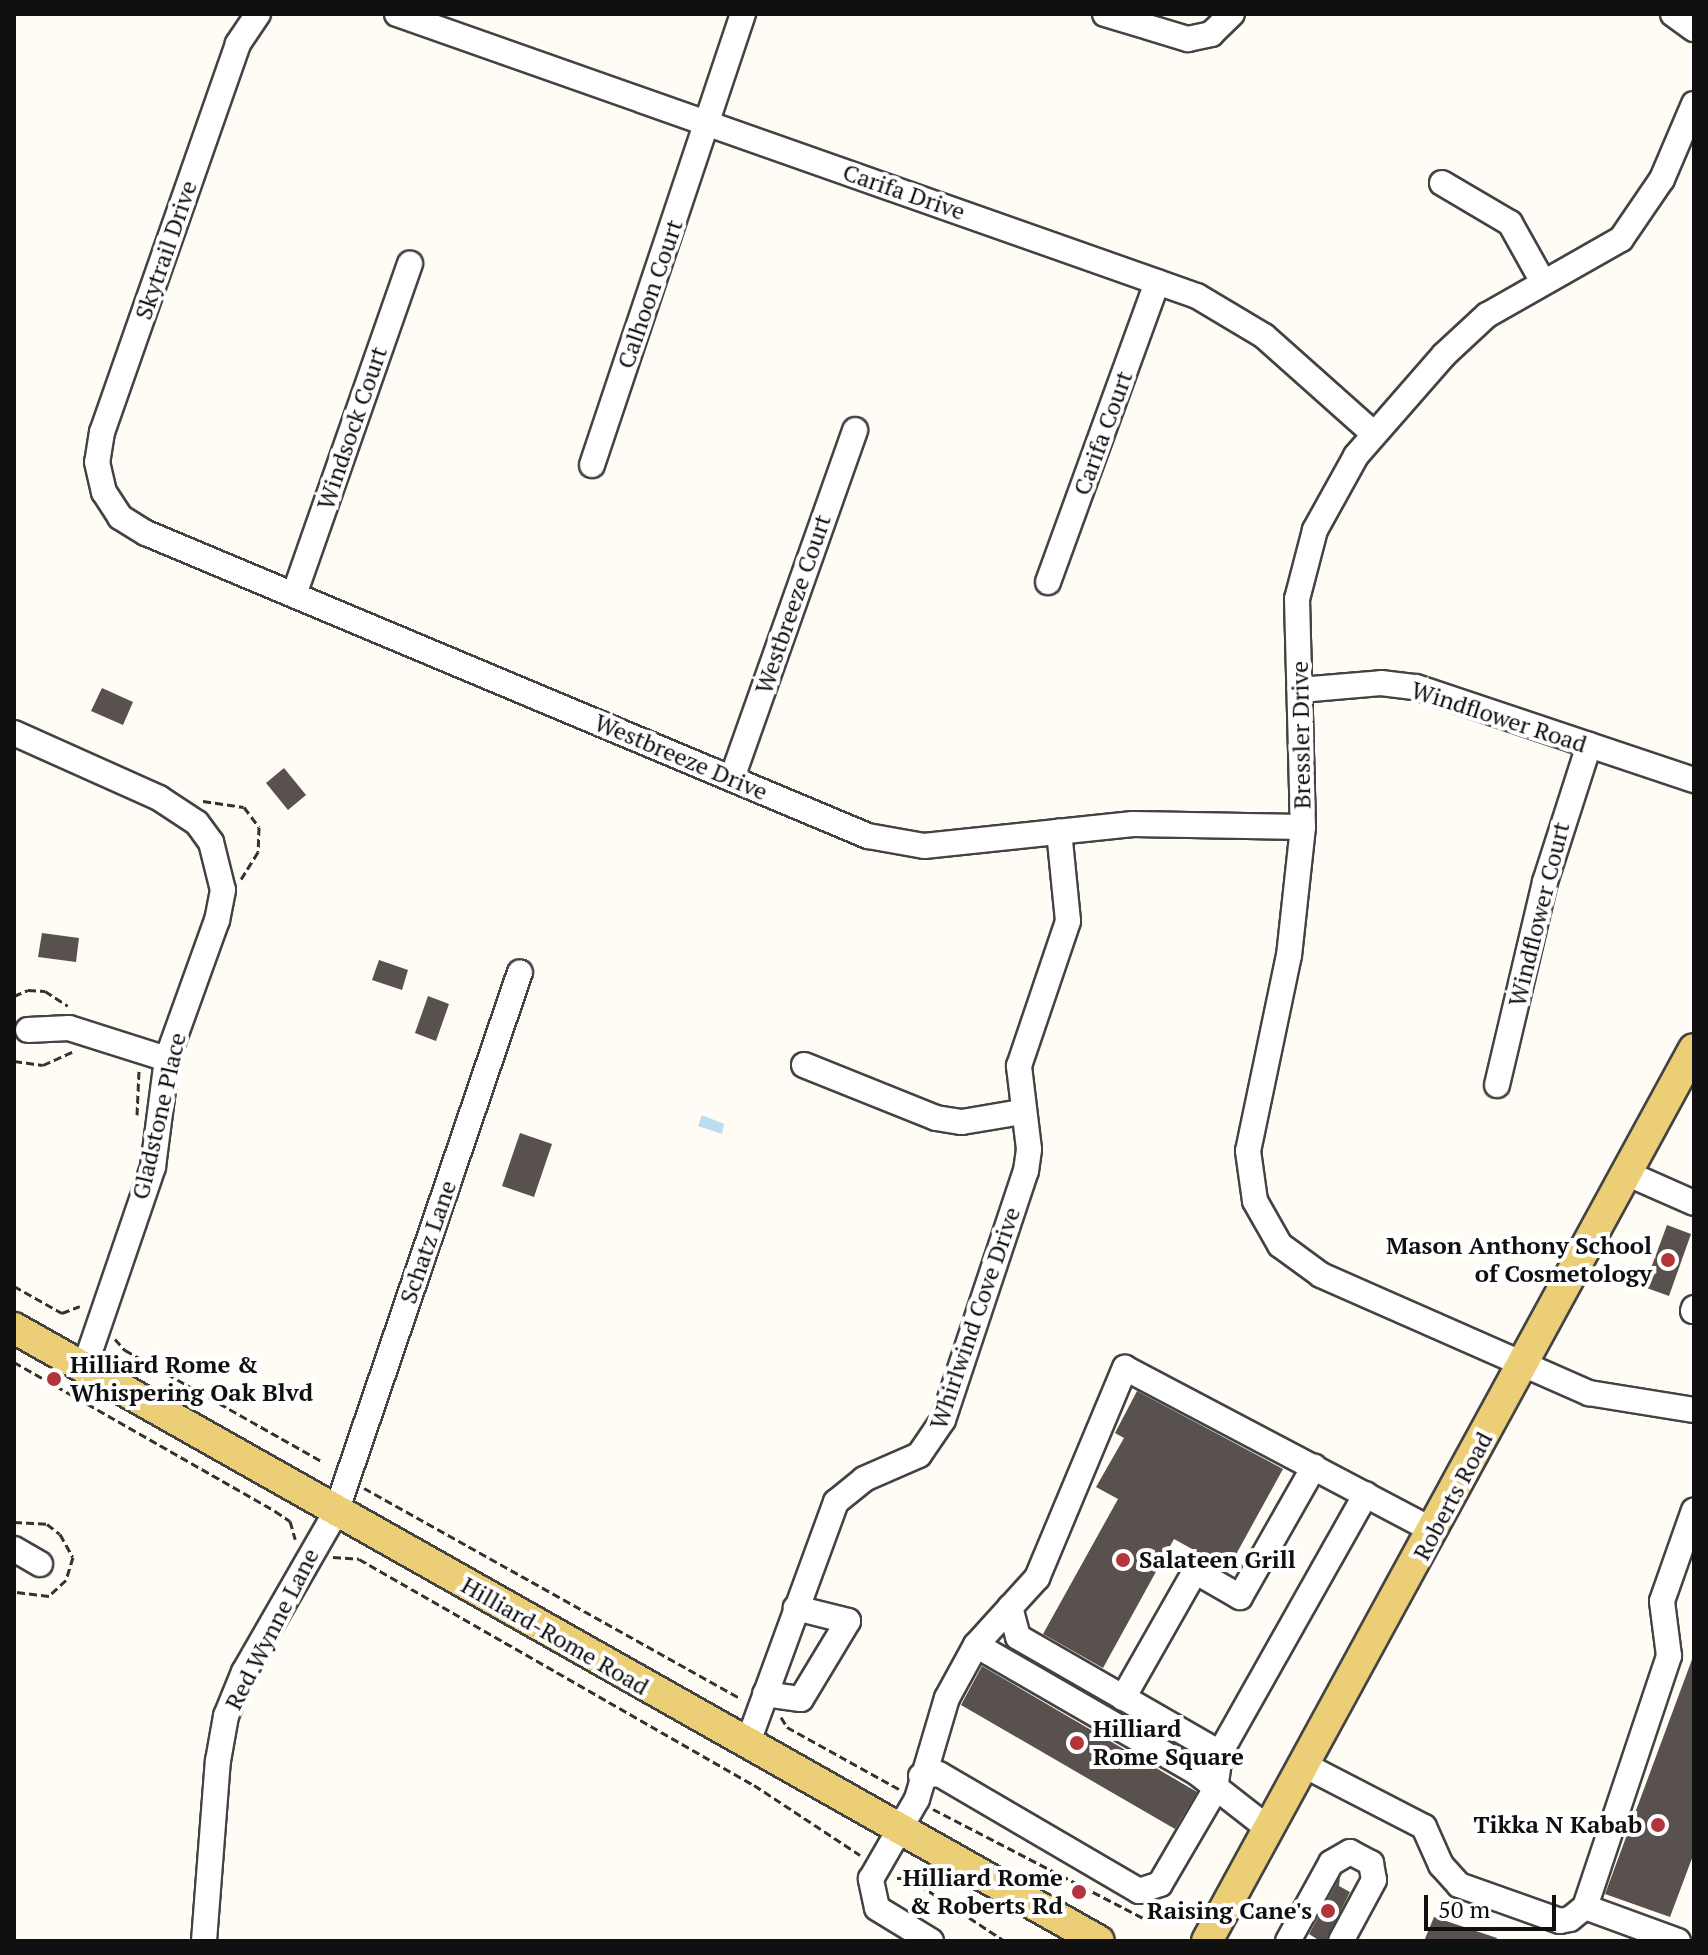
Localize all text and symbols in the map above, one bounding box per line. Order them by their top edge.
street label: Carifa Drive [839,158,969,226]
street label: Skytrail Drive [129,177,203,323]
street label: Calhoon Court [611,216,689,372]
street label: Windsock Court [311,343,393,513]
street label: Carifa Court [1067,367,1139,499]
street label: Westbreeze Court [749,511,837,697]
street label: Bressler Drive [1285,661,1317,809]
street label: Windflower Road [1408,675,1590,759]
street label: Westbreeze Drive [590,708,772,806]
street label: Windflower Court [1502,819,1576,1009]
street label: Gladstone Place [126,1030,192,1202]
street label: Schatz Lane [393,1177,463,1307]
street label: Whirlwind Cove Drive [923,1203,1027,1433]
place label: Mason Anthony School of Cosmetology [1386,1232,1652,1288]
marker: Mason Anthony School of Cosmetology [1659,1251,1677,1269]
place label: Hilliard Rome & Whispering Oak Blvd [70,1351,313,1407]
marker: Hilliard Rome & Whispering Oak Blvd [45,1370,63,1388]
street label: Roberts Road [1407,1427,1499,1565]
street label: Red Wynne Lane [219,1543,325,1715]
place label: Salateen Grill [1139,1546,1296,1574]
marker: Salateen Grill [1114,1551,1132,1569]
street label: Hilliard-Rome Road [456,1571,654,1701]
place label: Hilliard Rome Square [1093,1715,1244,1771]
marker: Hilliard Rome Square [1068,1734,1086,1752]
place label: Tikka N Kabab [1474,1811,1642,1839]
marker: Tikka N Kabab [1649,1816,1667,1834]
place label: Hilliard Rome & Roberts Rd [903,1864,1063,1920]
scale bar [1428,1879,1560,1929]
marker: Hilliard Rome & Roberts Rd [1070,1883,1088,1901]
text: 50 m [1438,1893,1490,1925]
place label: Raising Cane's [1147,1897,1312,1925]
marker: Raising Cane's [1319,1902,1337,1920]

